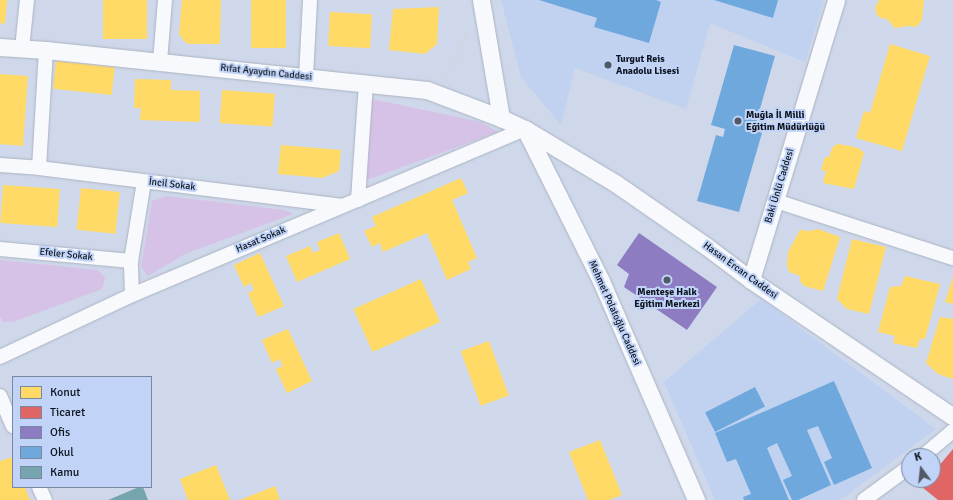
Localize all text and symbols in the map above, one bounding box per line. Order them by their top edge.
place label: Turgut Reis Anadolu Lisesi [616,53,679,76]
marker: Turgut Reis Anadolu Lisesi [603,60,613,70]
street label: Rıfat Ayaydın Caddesi [220,62,312,84]
place label: Muğla İl Milli Eğitim Müdürlüğü [746,109,825,132]
marker: Muğla İl Milli Eğitim Müdürlüğü [733,116,743,126]
street label: Baki Ünlü Caddesi [763,147,797,225]
street label: İncil Sokak [148,176,196,194]
street label: Hasat Sokak [234,224,288,256]
street label: Hasan Ercan Caddesi [700,240,780,302]
street label: Efeler Sokak [39,246,93,264]
street label: Mehmet Polatoğlu Caddesi [585,259,643,367]
marker: Menteşe Halk Eğitim Merkezi [662,275,672,285]
place label: Menteşe Halk Eğitim Merkezi [634,286,700,310]
legend [12,376,152,488]
text: Konut [50,385,81,400]
text: Ticaret [50,405,85,420]
text: Ofis [50,425,70,440]
text: Okul [50,445,74,460]
north arrow [901,448,941,488]
text: K [913,450,923,464]
text: Kamu [50,465,79,480]

